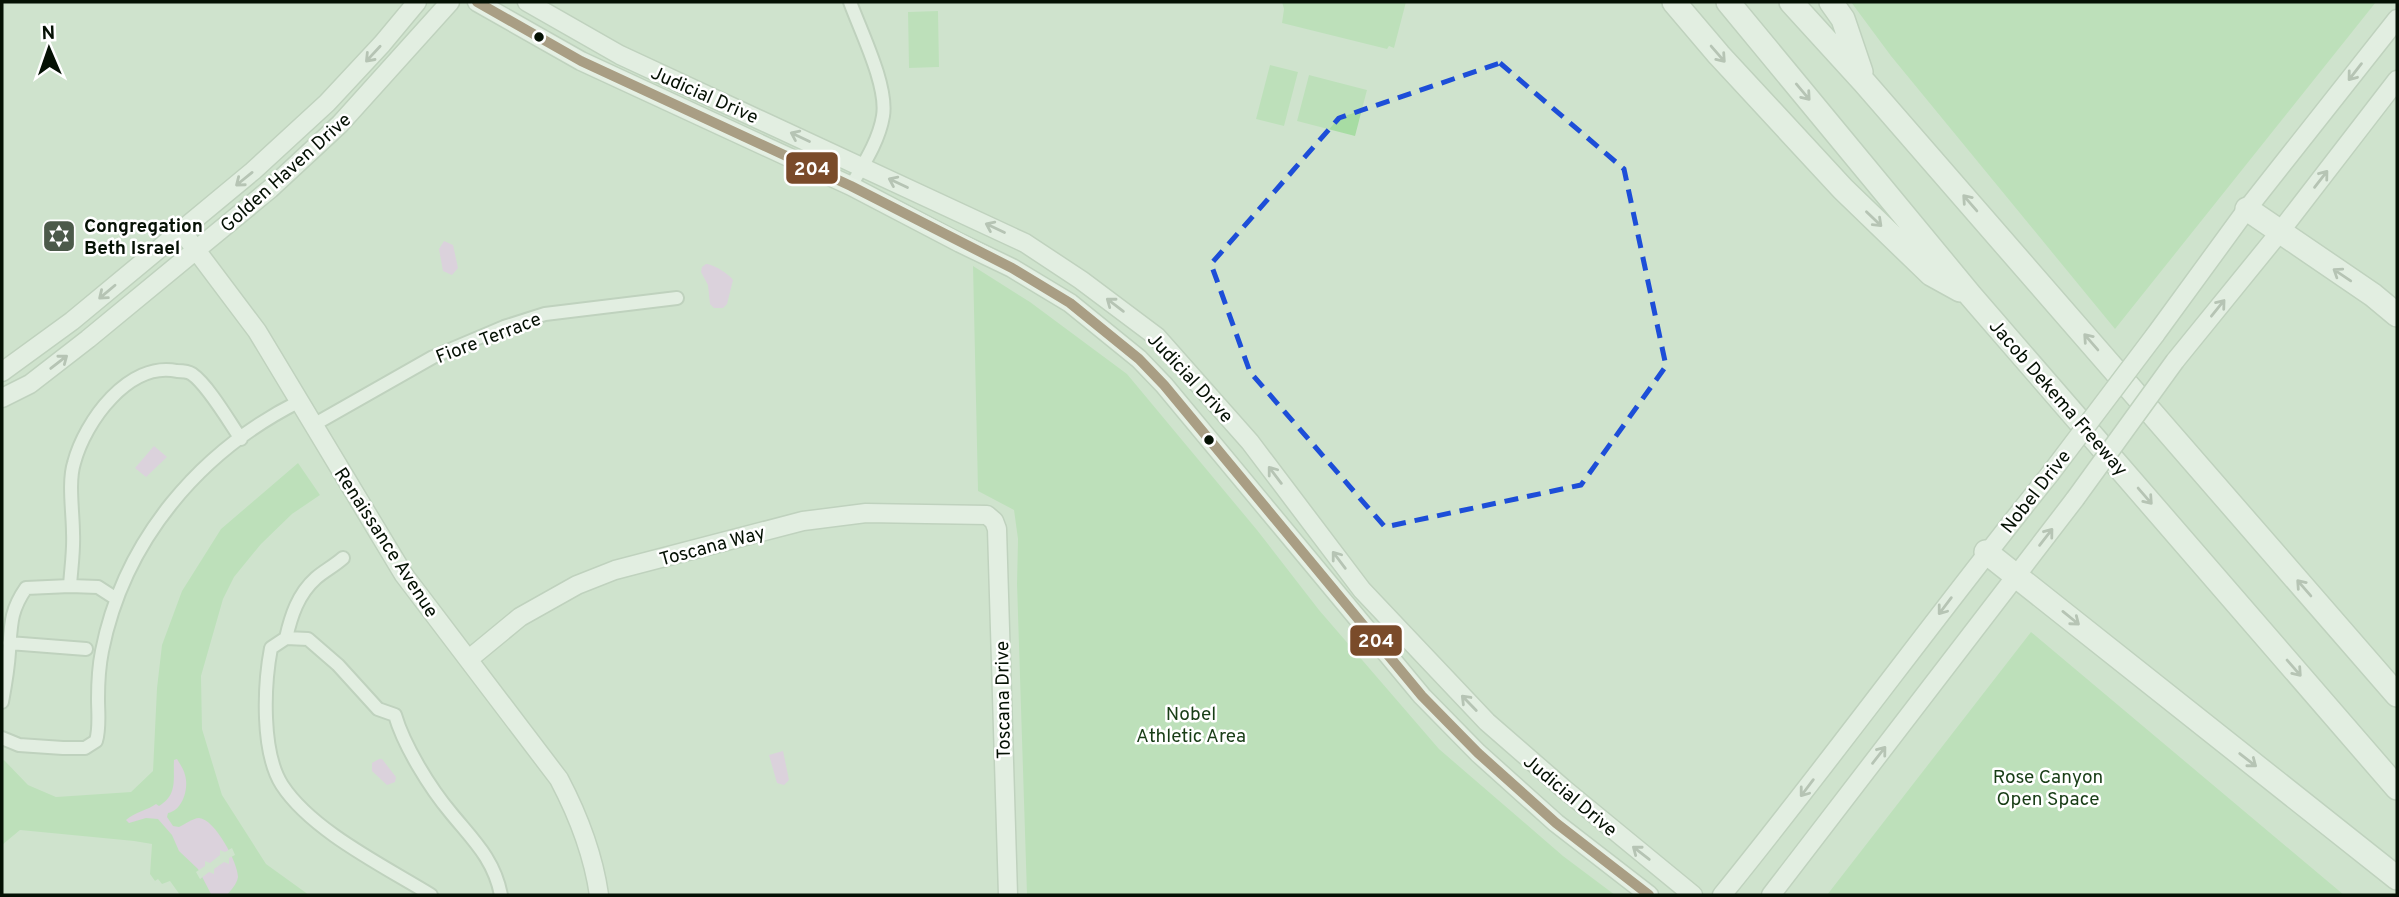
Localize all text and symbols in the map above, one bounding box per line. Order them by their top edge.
north arrow [14,14,84,84]
text: N [41,22,56,46]
unlabelled marker [532,30,546,44]
one-way arrow [1710,44,1726,62]
one-way arrow [365,45,381,63]
street label: Judicial Drive [647,61,762,130]
one-way arrow [2347,63,2363,81]
one-way arrow [1795,83,1810,101]
street label: Golden Haven Drive [216,108,357,239]
one-way arrow [790,130,811,143]
line badge: 204 [785,151,839,185]
text: 204 [794,158,830,182]
one-way arrow [2313,170,2328,188]
one-way arrow [235,171,253,186]
one-way arrow [888,176,909,189]
one-way arrow [1962,195,1978,213]
one-way arrow [1865,211,1882,228]
place label: Congregation Beth Israel [84,215,203,261]
synagogue icon: Congregation Beth Israel [40,217,78,255]
one-way arrow [985,221,1006,235]
one-way arrow [2333,268,2353,282]
one-way arrow [99,284,117,300]
one-way arrow [1106,298,1124,313]
one-way arrow [2210,299,2226,317]
street label: Fiore Terrace [433,308,545,370]
street label: Jacob Dekema Freeway [1983,315,2132,482]
street label: Judicial Drive [1141,328,1238,429]
one-way arrow [2083,333,2099,351]
one-way arrow [49,354,67,369]
unlabelled marker [1202,433,1216,447]
street label: Nobel Drive [1996,446,2077,539]
street label: Renaissance Avenue [328,464,443,623]
one-way arrow [1268,466,1282,485]
one-way arrow [2137,487,2153,505]
street label: Toscana Way [657,521,768,573]
one-way arrow [2039,528,2054,547]
one-way arrow [1331,551,1346,570]
one-way arrow [2296,579,2312,597]
one-way arrow [1938,597,1953,616]
one-way arrow [2061,610,2079,625]
line badge: 204 [1349,624,1403,657]
text: 204 [1358,630,1394,654]
street label: Toscana Drive [991,641,1017,759]
one-way arrow [2285,659,2302,676]
one-way arrow [1461,695,1478,712]
park label: Nobel Athletic Area [1136,703,1246,749]
one-way arrow [1871,746,1886,764]
street label: Judicial Drive [1518,750,1622,843]
one-way arrow [2239,752,2257,767]
park label: Rose Canyon Open Space [1993,766,2103,812]
one-way arrow [1800,778,1815,796]
one-way arrow [1632,845,1650,860]

